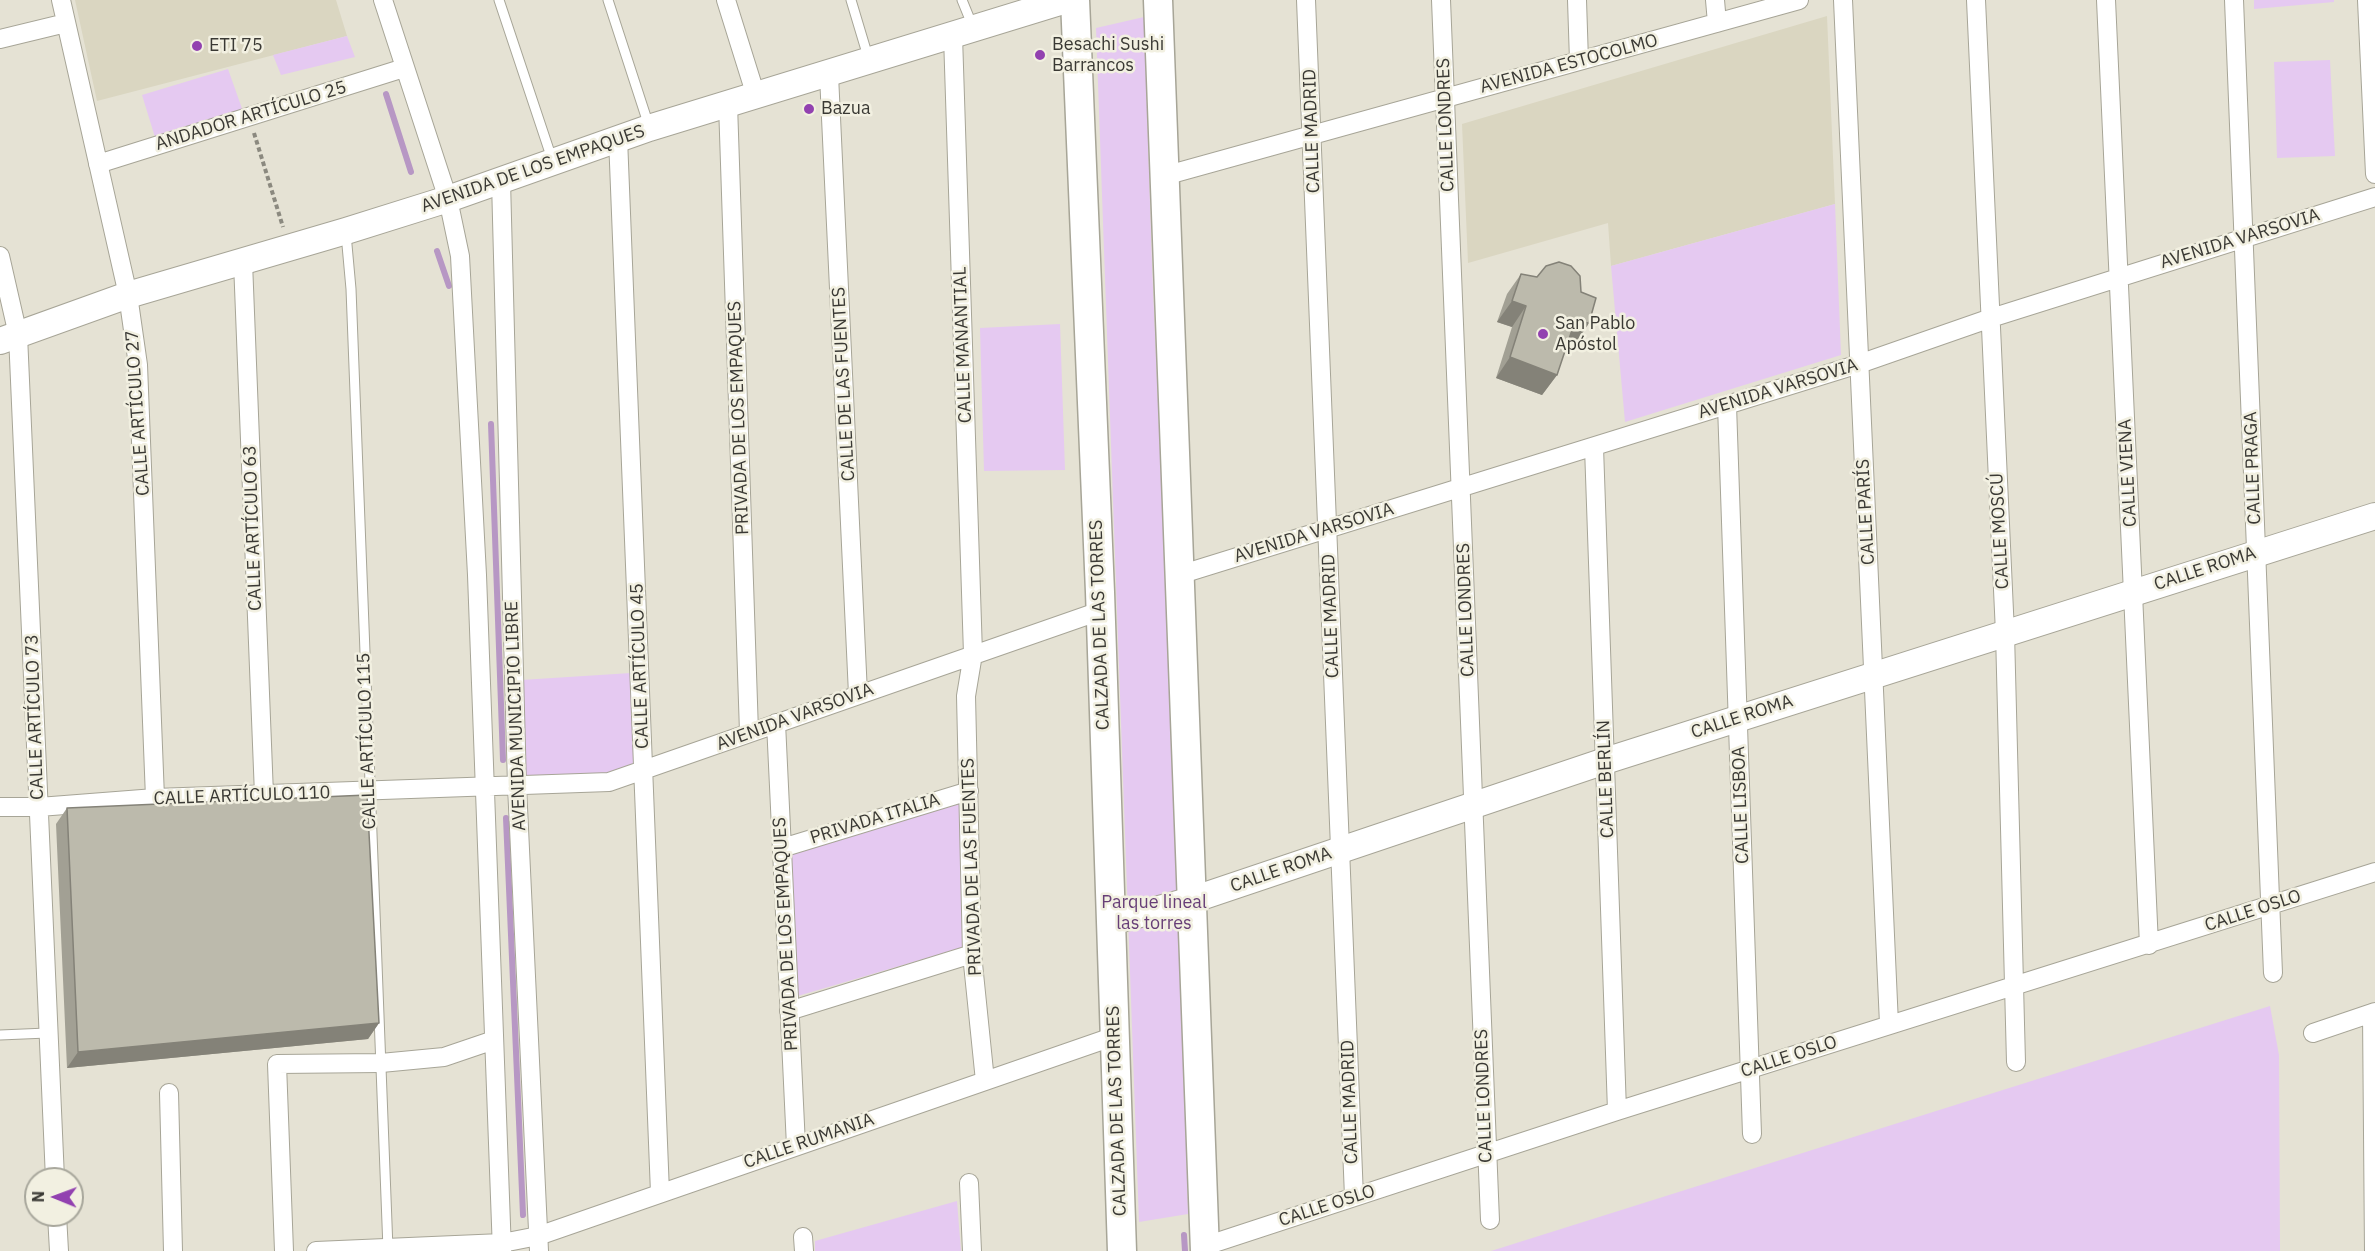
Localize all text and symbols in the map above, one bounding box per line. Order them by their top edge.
street label: AVENIDA ESTOCOLMO [1478,30,1660,98]
place label: Besachi Sushi Barrancos [1052,34,1164,76]
place label: ETI 75 [209,35,263,57]
marker: ETI 75 [190,39,204,53]
marker: Besachi Sushi Barrancos [1033,48,1047,62]
street label: CALLE LONDRES [1433,58,1459,192]
street label: CALLE MADRID [1299,68,1325,194]
street label: ANDADOR ARTÍCULO 25 [153,77,349,155]
place label: Bazua [821,98,871,120]
marker: Bazua [802,102,816,116]
street label: AVENIDA DE LOS EMPAQUES [418,121,648,217]
street label: AVENIDA VARSOVIA [2158,204,2322,274]
street label: CALLE MANANTIAL [949,266,977,424]
street label: CALLE DE LAS FUENTES [828,286,860,482]
street label: PRIVADA DE LOS EMPAQUES [724,301,754,535]
place label: San Pablo Apóstol [1555,313,1635,356]
marker: San Pablo Apóstol [1536,327,1550,341]
street label: CALLE ARTÍCULO 27 [121,329,155,497]
street label: AVENIDA VARSOVIA [1696,354,1860,424]
street label: CALLE PRAGA [2240,411,2266,525]
street label: CALLE VIENA [2114,418,2142,528]
street label: CALLE ARTÍCULO 63 [239,445,267,611]
street label: CALLE PARÍS [1852,458,1880,566]
street label: CALLE MOSCÚ [1986,472,2014,590]
street label: AVENIDA VARSOVIA [1232,498,1396,568]
street label: CALZADA DE LAS TORRES [1086,519,1114,731]
street label: CALLE ROMA [2151,542,2259,596]
street label: CALLE LONDRES [1453,543,1479,677]
street label: CALLE MADRID [1318,553,1344,679]
street label: CALLE ARTÍCULO 45 [626,583,654,749]
street label: AVENIDA MUNICIPIO LIBRE [501,601,531,831]
street label: CALLE ARTÍCULO 73 [21,634,49,800]
street label: CALLE ARTÍCULO 115 [353,652,381,830]
street label: AVENIDA VARSOVIA [713,678,877,756]
street label: CALLE ROMA [1688,690,1796,744]
street label: CALLE BERLÍN [1593,720,1619,838]
street label: CALLE LISBOA [1728,746,1754,864]
street label: PRIVADA DE LAS FUENTES [957,758,987,976]
street label: CALLE ARTÍCULO 110 [153,782,331,810]
street label: PRIVADA ITALIA [808,789,942,849]
street label: PRIVADA DE LOS EMPAQUES [769,817,803,1051]
street label: CALLE ROMA [1227,843,1335,897]
street label: CALLE OSLO [2202,885,2304,937]
park label: Parque lineal las torres [1101,892,1207,934]
street label: CALZADA DE LAS TORRES [1103,1005,1131,1217]
street label: CALLE LONDRES [1471,1029,1497,1163]
street label: CALLE OSLO [1738,1031,1840,1083]
street label: CALLE MADRID [1337,1039,1363,1165]
street label: CALLE RUMANIA [741,1109,877,1173]
north arrow [24,1167,84,1227]
street label: CALLE OSLO [1276,1180,1378,1232]
text: N [28,1191,48,1203]

